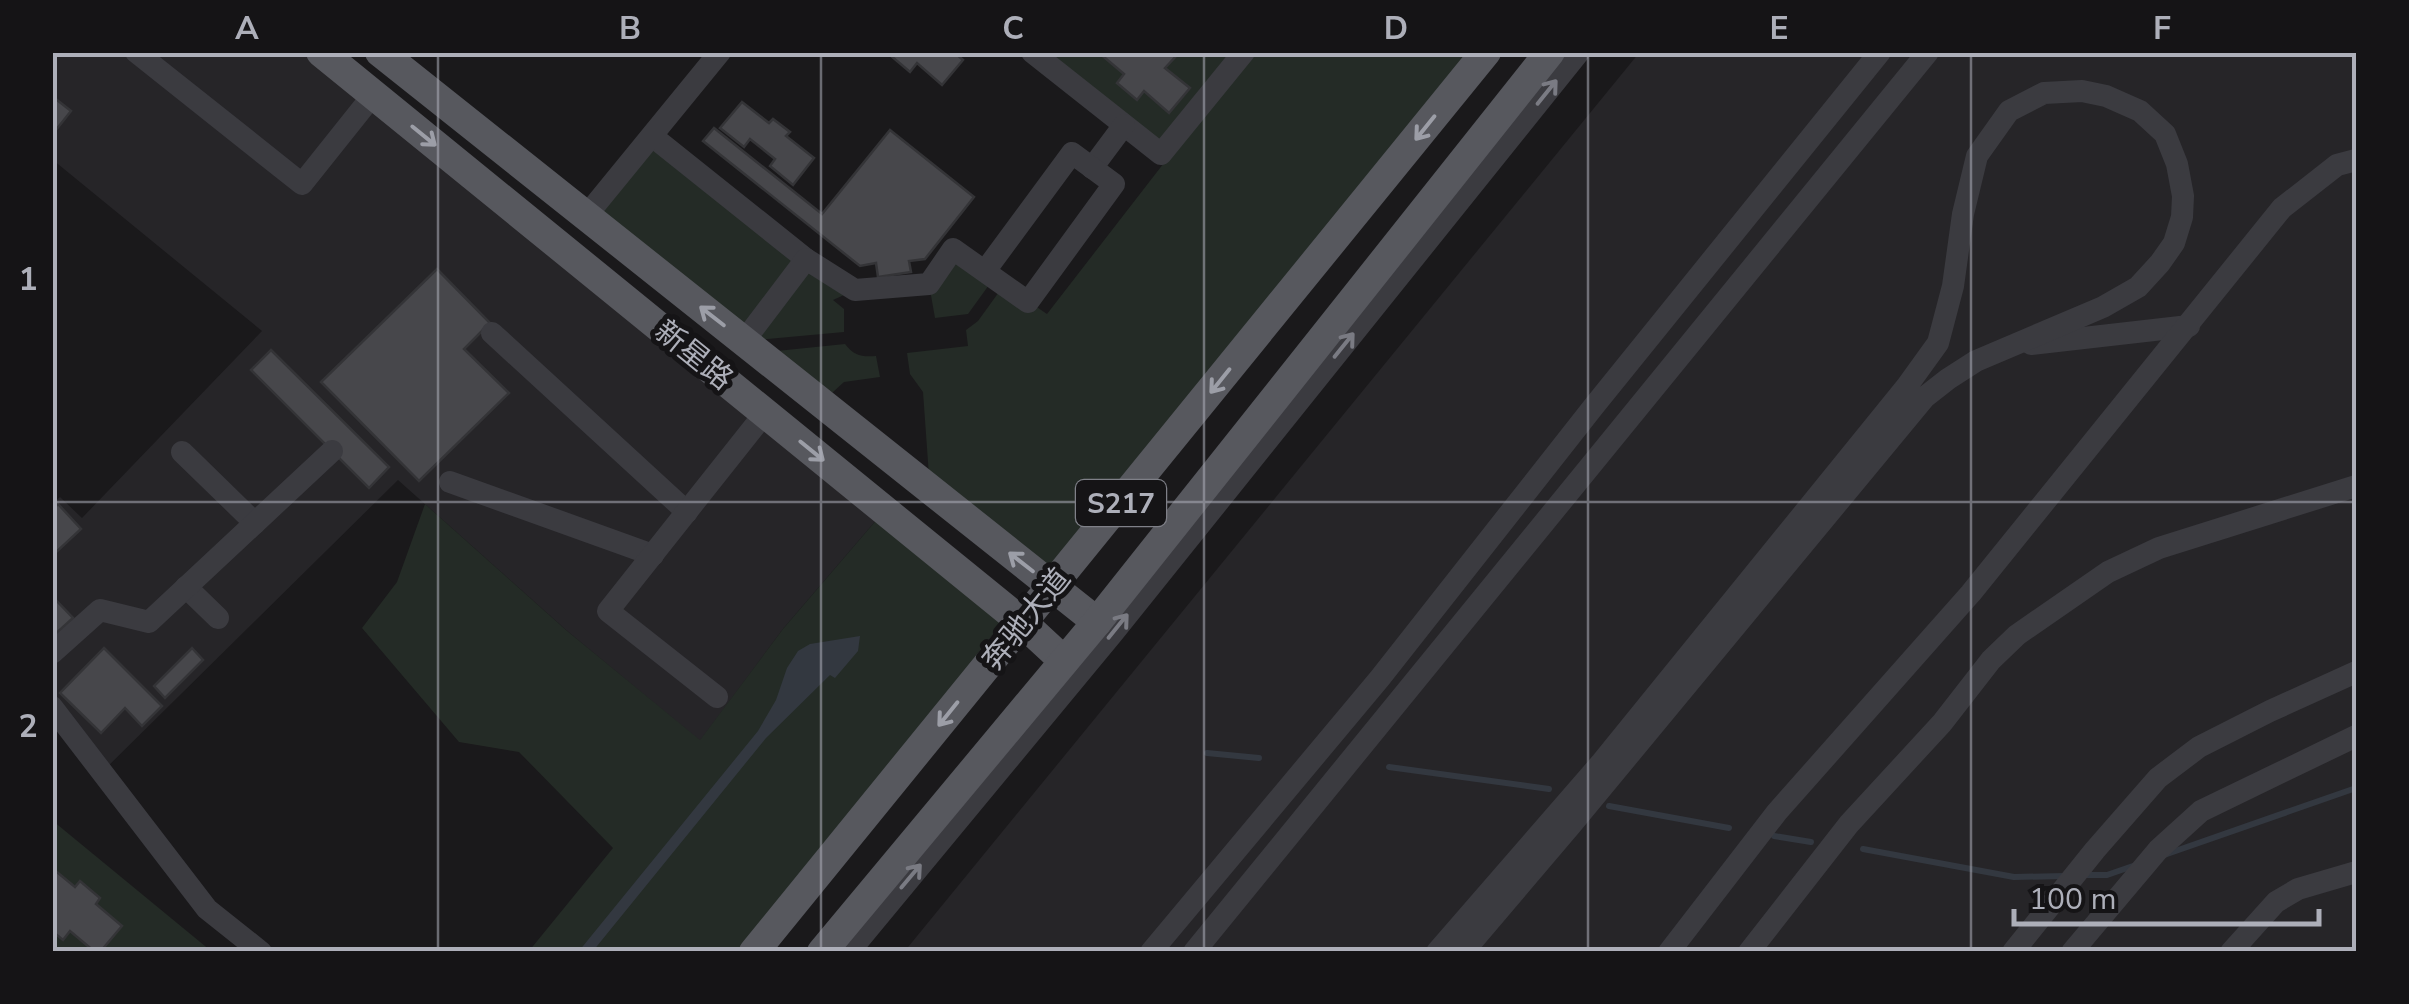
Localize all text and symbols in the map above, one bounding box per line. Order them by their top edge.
text: A [235,7,259,50]
text: B [619,7,641,50]
text: C [1002,7,1024,50]
text: D [1384,7,1408,50]
text: E [1769,7,1789,50]
text: F [2153,7,2171,50]
one-way arrow [1536,79,1558,105]
one-way arrow [1414,115,1436,141]
one-way arrow [410,125,436,147]
text: 1 [18,258,38,301]
one-way arrow [699,305,725,327]
street label: 新星路 [646,311,742,400]
one-way arrow [1333,333,1355,359]
one-way arrow [1209,367,1231,393]
one-way arrow [798,440,824,462]
road number: S217 [1076,480,1166,526]
one-way arrow [1008,551,1034,573]
street label: 奔驰大道 [973,560,1080,679]
one-way arrow [1107,614,1129,640]
one-way arrow [938,701,960,727]
text: 2 [18,705,38,748]
one-way arrow [900,864,922,890]
scale bar [2014,864,2319,926]
text: 100 m [2029,879,2116,920]

